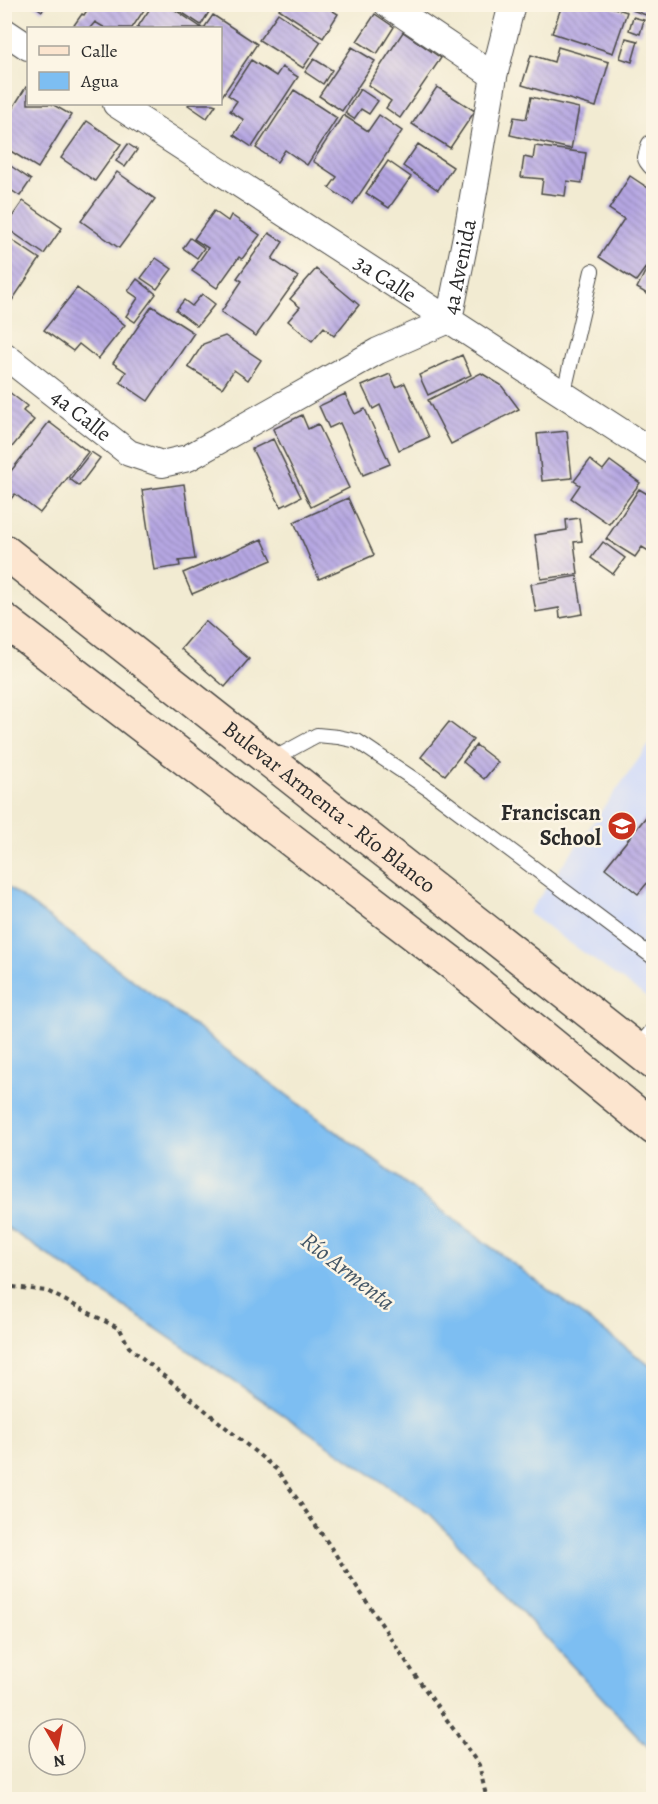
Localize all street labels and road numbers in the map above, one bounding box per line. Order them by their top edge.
street label: 4a Avenida [435,216,484,317]
street label: 3a Calle [348,247,422,310]
street label: 4a Calle [45,382,118,449]
street label: Bulevar Armenta - Río Blanco [217,714,442,900]

